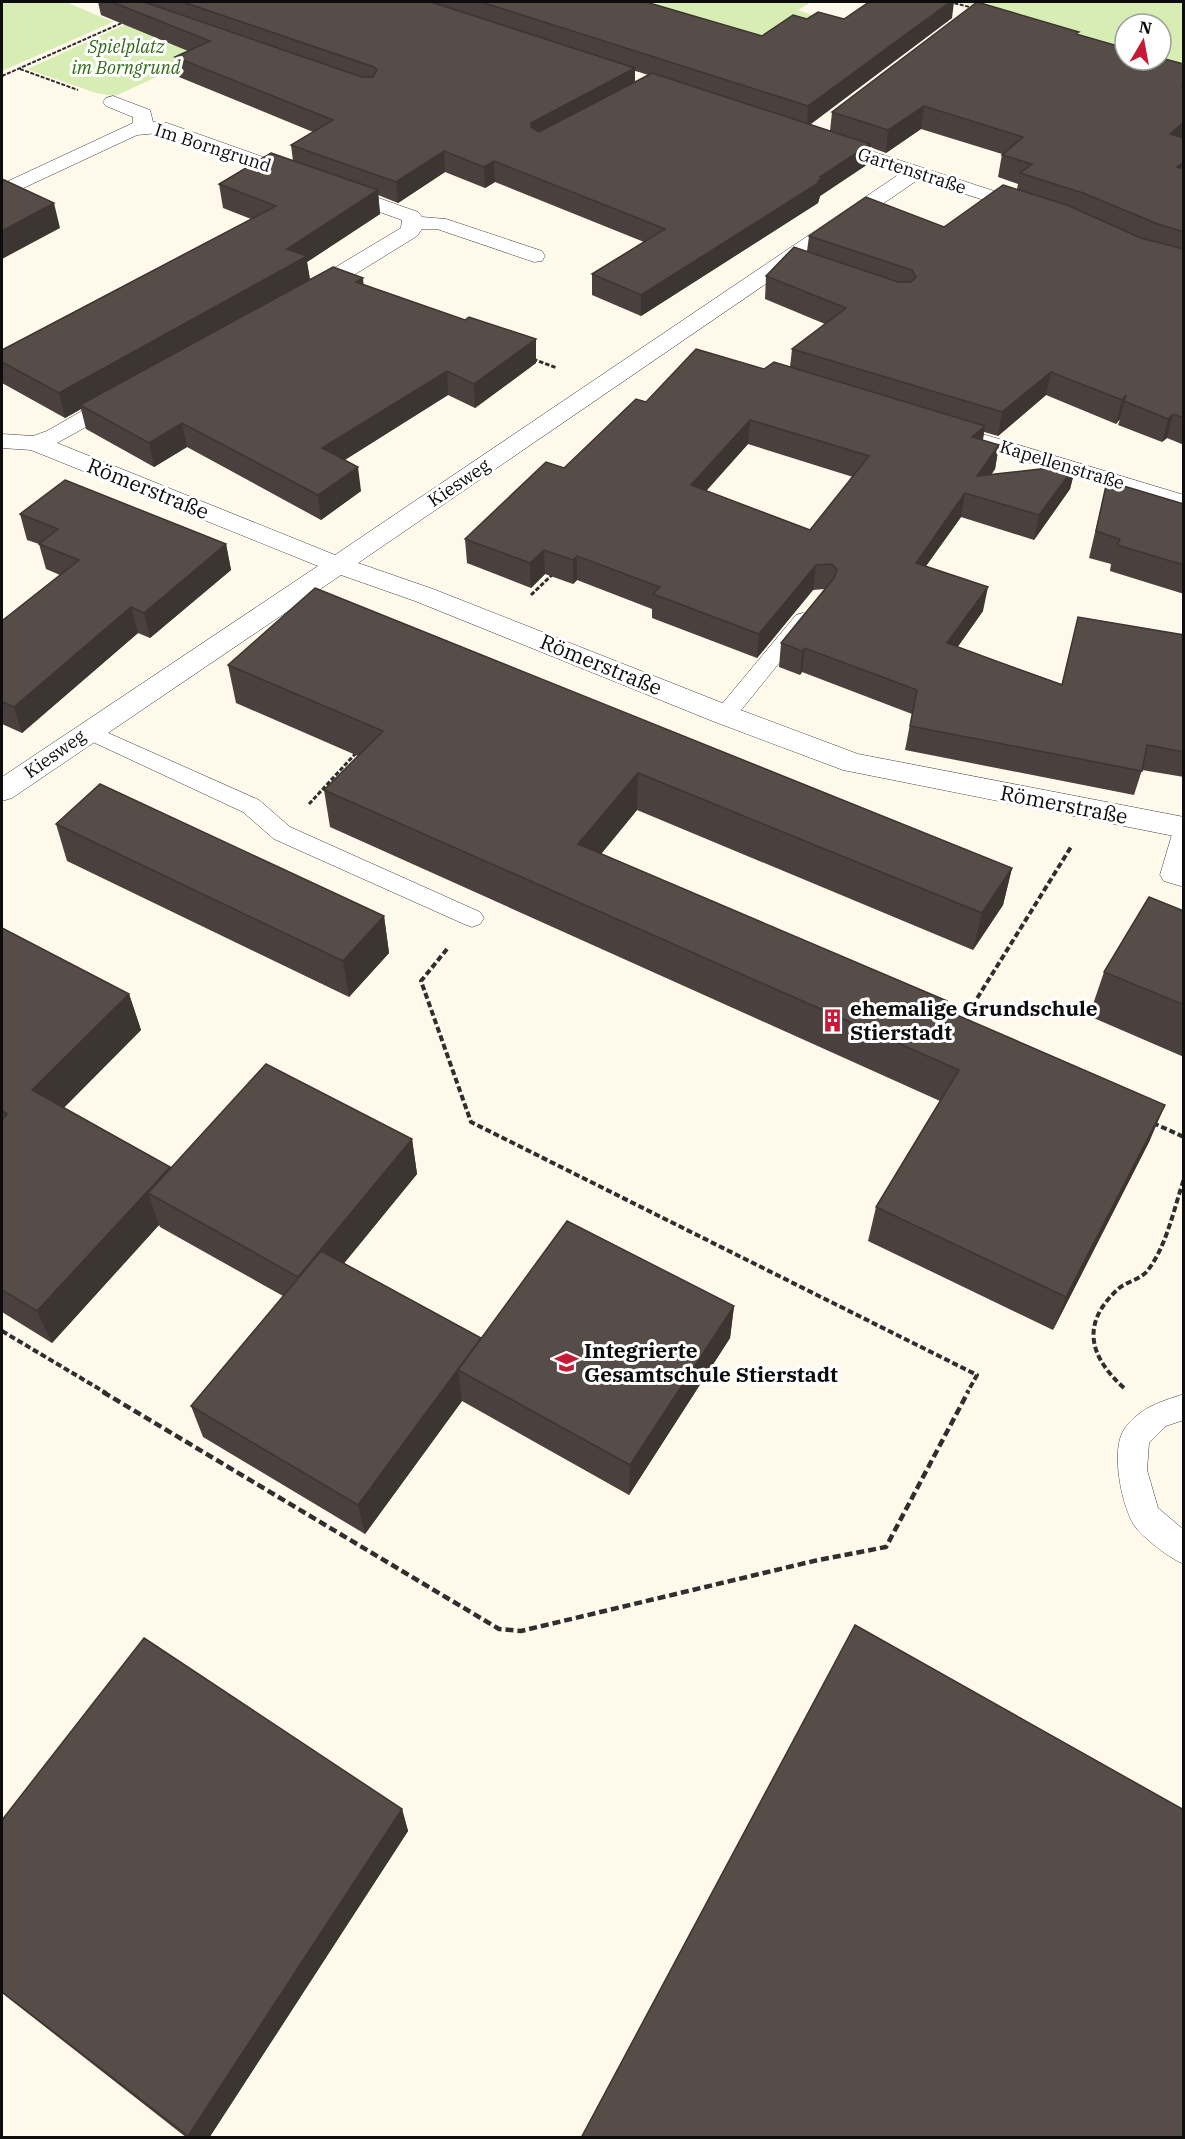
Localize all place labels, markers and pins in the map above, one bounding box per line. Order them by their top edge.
place label: ehemalige Grundschule Stierstadt [850,994,1098,1046]
building icon: ehemalige Grundschule Stierstadt [819,1008,845,1034]
place label: Integrierte Gesamtschule Stierstadt [584,1336,838,1388]
school or university icon: Integrierte Gesamtschule Stierstadt [553,1350,579,1376]

